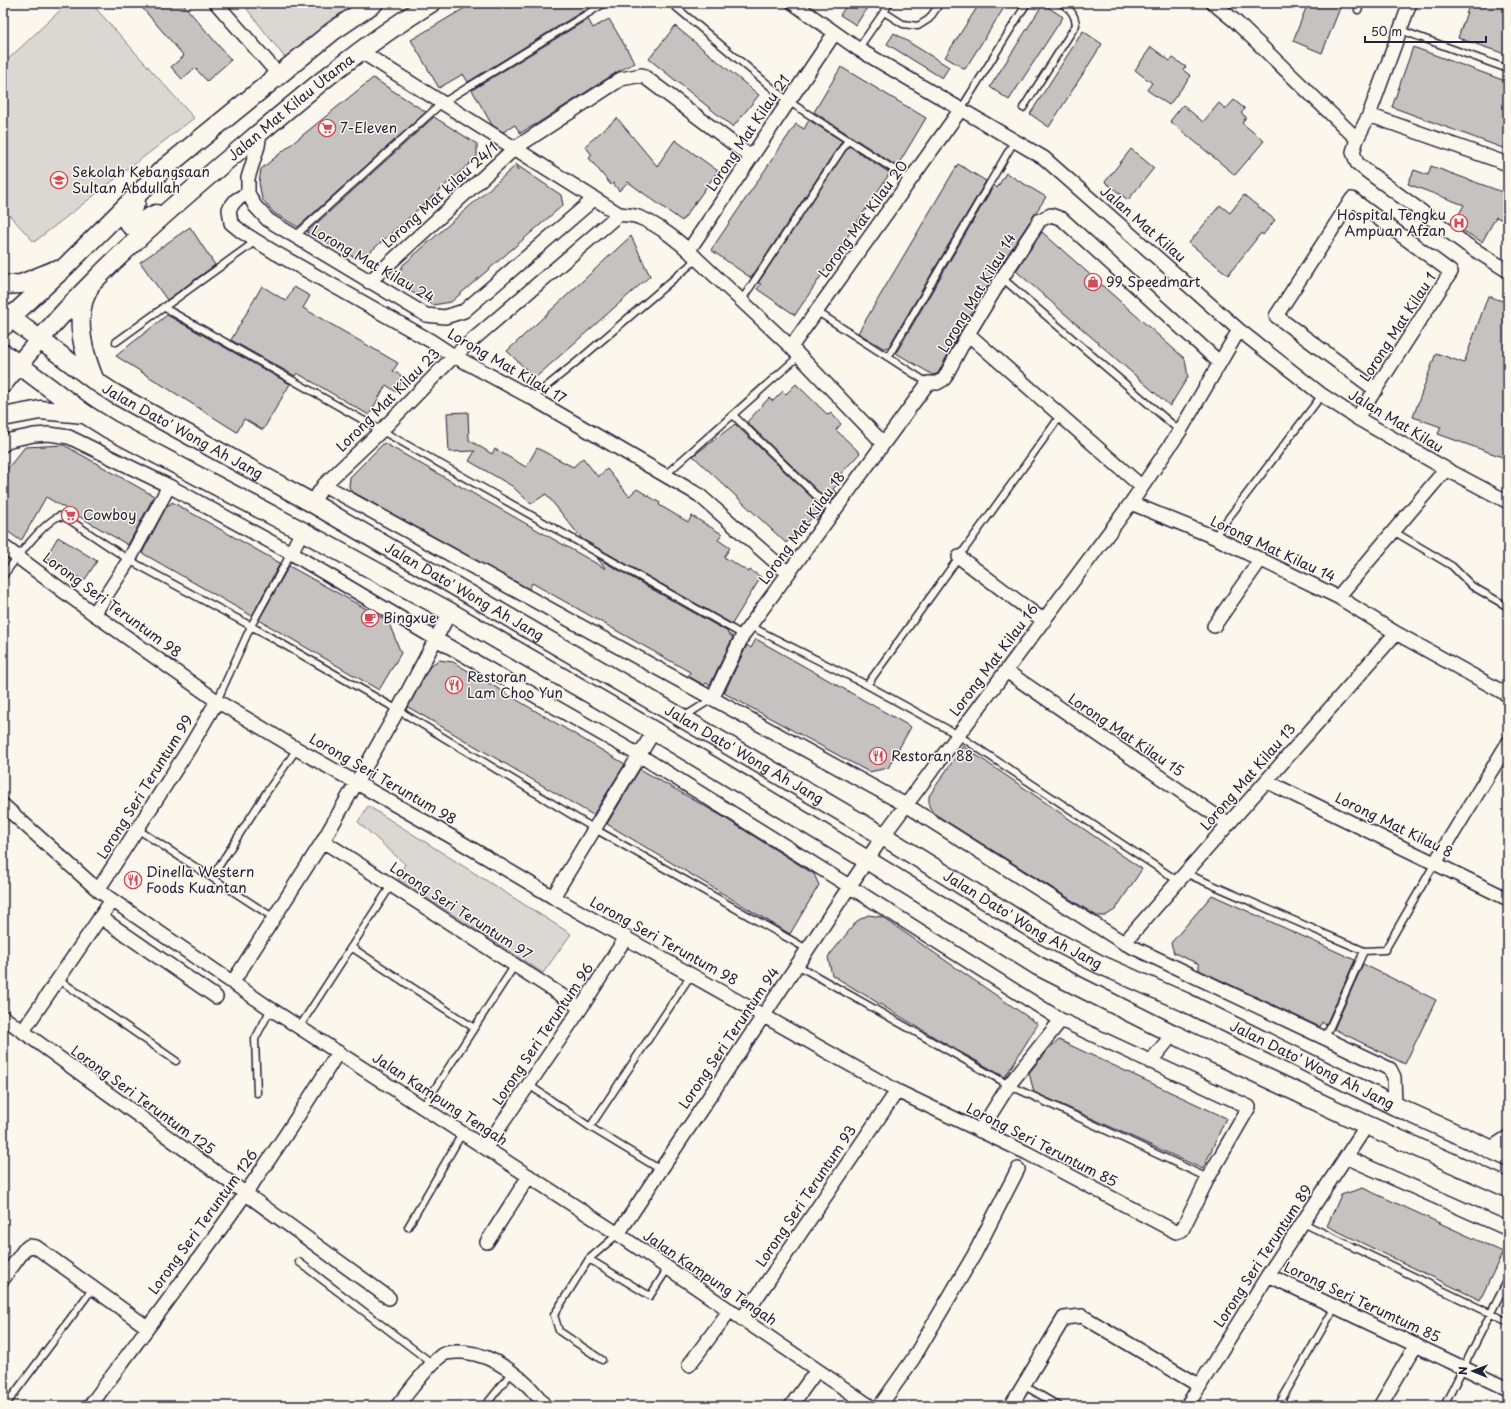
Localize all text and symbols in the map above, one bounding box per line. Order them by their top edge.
scale bar [1365,18,1486,44]
text: 50 m [1371,22,1402,40]
street label: Jalan Mat Kilau Utama [223,49,358,166]
street label: Lorong Mat Kilau 21 [701,70,794,195]
place label: 7-Eleven [340,117,397,138]
supermarket icon: 7-Eleven [317,118,337,138]
street label: Lorong Mat kilau 24/1 [377,137,502,253]
street label: Lorong Mat Kilau 20 [813,156,912,282]
place label: Sekolah Kebangsaan Sultan Abdullah [72,161,210,198]
school or university icon: Sekolah Kebangsaan Sultan Abdullah [49,170,69,190]
street label: Jalan Mat Kilau [1096,180,1191,267]
place label: Hospital Tengku Ampuan Afzan [1337,204,1446,241]
hospital icon: Hospital Tengku Ampuan Afzan [1449,213,1469,233]
street label: Lorong Mat Kilau 24 [308,220,439,307]
street label: Lorong Mat Kilau 14 [933,229,1021,356]
street label: Lorong Mat Kilau 1 [1354,268,1441,385]
place label: 99 Speedmart [1106,271,1201,292]
shop icon: 99 Speedmart [1083,272,1103,292]
street label: Lorong Mat Kilau 17 [444,323,571,408]
street label: Lorong Mat Kilau 23 [331,343,444,456]
street label: Jalan Dato' Wong Ah Jang [98,377,267,484]
street label: Jalan Mat Kilau [1345,384,1448,457]
street label: Lorong Mat Kilau 18 [753,467,850,588]
place label: Cowboy [83,504,136,525]
supermarket icon: Cowboy [60,505,80,525]
street label: Lorong Mat Kilau 14 [1207,510,1339,587]
street label: Jalan Dato' Wong Ah Jang [381,536,548,646]
street label: Lorong Seri Teruntum 98 [39,547,186,662]
street label: Lorong Mat Kilau 16 [944,599,1043,720]
place label: Bingxue [383,607,437,628]
cafe icon: Bingxue [360,608,380,628]
place label: Restoran Lam Choo Yun [467,666,563,703]
restaurant icon: Restoran Lam Choo Yun [444,675,464,695]
street label: Lorong Mat Kilau 15 [1064,688,1188,781]
street label: Jalan Dato' Wong Ah Jang [661,699,828,809]
street label: Lorong Seri Teruntum 99 [92,711,198,863]
street label: Lorong Mat Kilau 13 [1195,718,1300,835]
street label: Lorong Seri Teruntum 98 [306,728,461,829]
place label: Restoran 88 [891,745,973,766]
restaurant icon: Restoran 88 [868,746,888,766]
street label: Lorong Mat Kilau 8 [1332,787,1457,862]
street label: Lorong Seri Teruntum 97 [386,857,536,965]
place label: Dinella Western Foods Kuantan [146,861,254,898]
street label: Jalan Dato' Wong Ah Jang [939,865,1106,974]
restaurant icon: Dinella Western Foods Kuantan [123,870,143,890]
street label: Lorong Seri Teruntum 98 [586,891,742,990]
street label: Lorong Seri Teruntum 96 [487,958,598,1109]
street label: Lorong Seri Teruntum 94 [673,963,784,1113]
street label: Jalan Dato' Wong Ah Jang [1226,1015,1398,1114]
street label: Lorong Seri Teruntum 125 [67,1040,220,1159]
street label: Jalan Kampung Tengah [368,1047,512,1150]
street label: Lorong Seri Teruntum 85 [963,1097,1121,1192]
street label: Lorong Seri Teruntum 93 [750,1121,861,1271]
street label: Lorong Seri Teruntum 126 [143,1145,262,1299]
street label: Lorong Seri Teruntum 89 [1208,1180,1317,1331]
street label: Jalan Kampung Tengah [639,1225,781,1330]
street label: Lorong Seri Terumtum 85 [1281,1256,1444,1347]
north arrow [1453,1351,1493,1391]
text: N [1454,1366,1471,1375]

